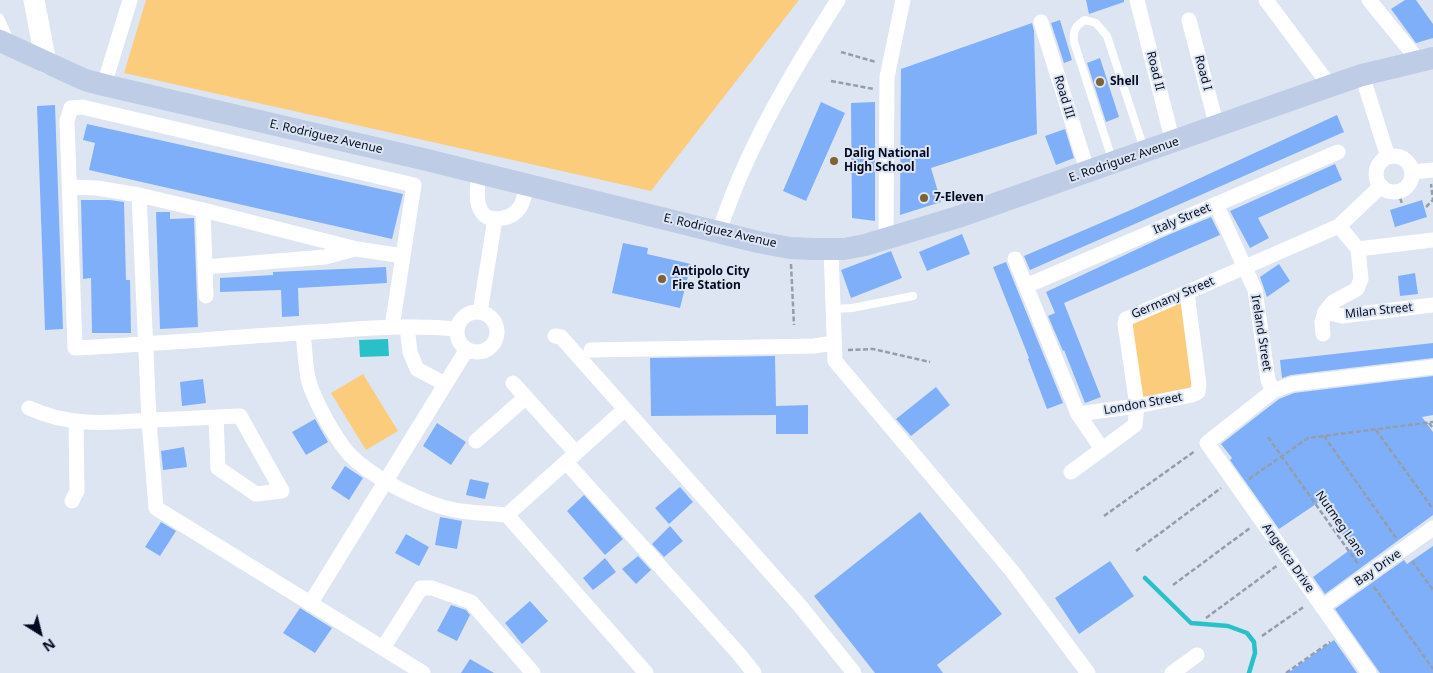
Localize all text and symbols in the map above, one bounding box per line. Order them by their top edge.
street label: Road II [1143,50,1167,92]
street label: Road I [1191,54,1215,92]
street label: Road III [1051,74,1077,120]
place label: Shell [1110,75,1139,89]
marker: Shell [1094,76,1106,88]
street label: E. Rodriguez Avenue [268,117,384,157]
street label: E. Rodriguez Avenue [1067,134,1181,186]
place label: Dalig National High School [844,147,930,175]
marker: Dalig National High School [828,155,840,167]
place label: 7-Eleven [934,191,984,205]
marker: 7-Eleven [918,192,930,204]
street label: Italy Street [1151,200,1213,238]
street label: E. Rodriguez Avenue [662,211,778,251]
place label: Antipolo City Fire Station [672,265,750,293]
marker: Antipolo City Fire Station [656,273,668,285]
street label: Germany Street [1129,274,1217,322]
street label: Ireland Street [1248,294,1274,372]
street label: Milan Street [1345,300,1413,322]
street label: London Street [1103,390,1183,418]
street label: Nutmeg Lane [1312,489,1368,559]
street label: Angelica Drive [1259,521,1317,595]
street label: Bay Drive [1352,547,1404,589]
north arrow [15,608,65,658]
text: N [39,635,59,657]

